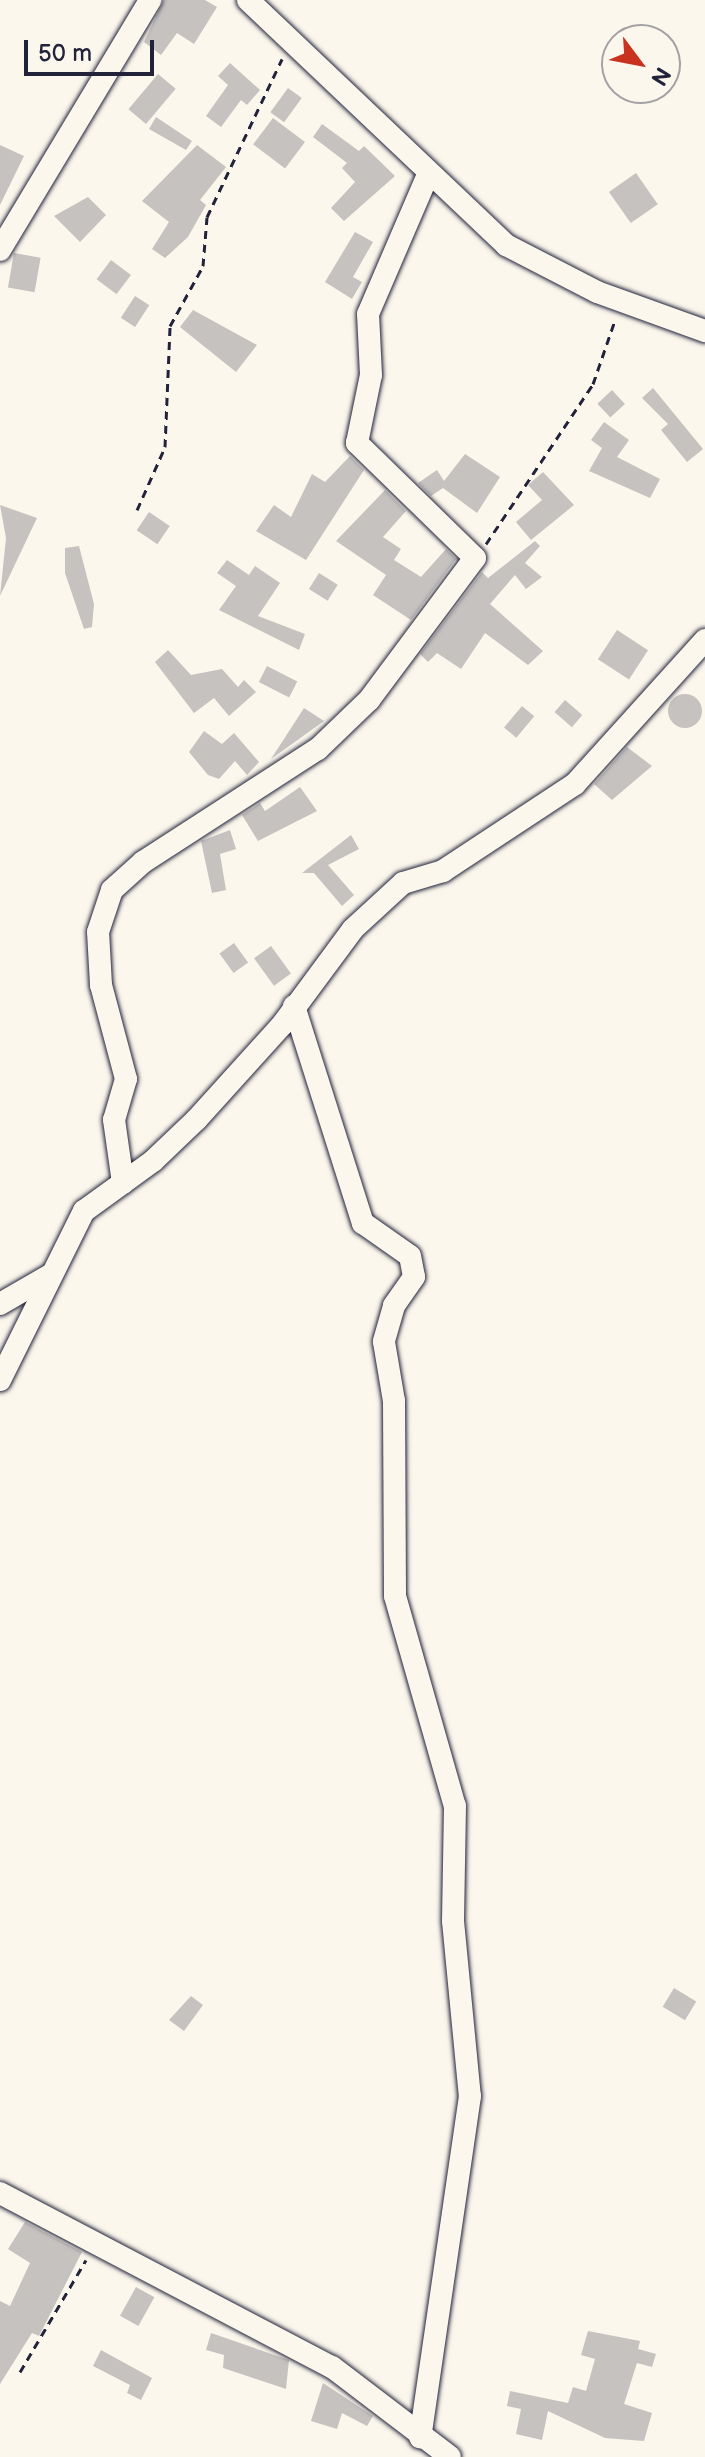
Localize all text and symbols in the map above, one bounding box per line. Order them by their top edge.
scale bar [28,24,158,74]
north arrow [601,24,681,104]
text: 50 m [38,39,92,68]
text: N [644,62,676,90]

